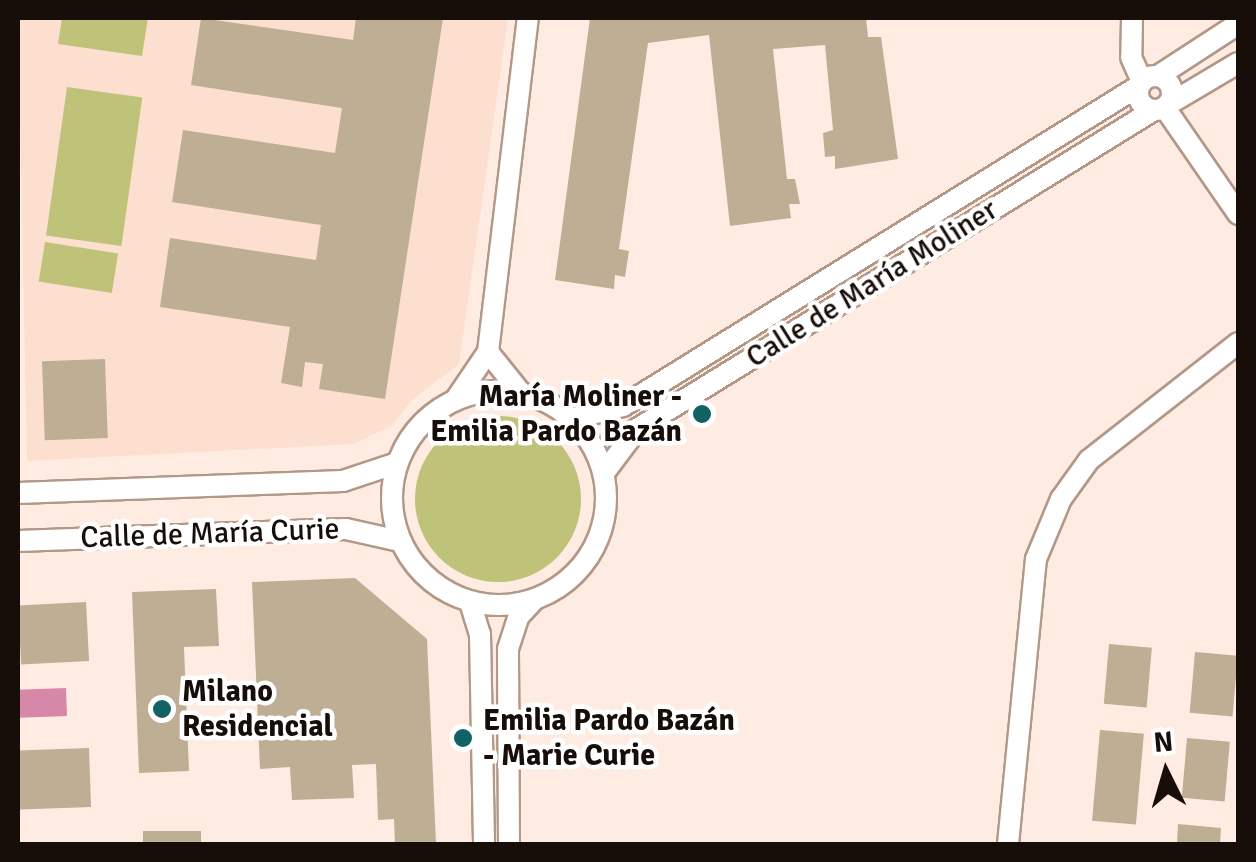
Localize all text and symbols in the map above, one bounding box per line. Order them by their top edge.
street label: Calle de María Moliner [740,192,1004,376]
place label: María Moliner - Emilia Pardo Bazán [430,379,682,450]
marker: María Moliner - Emilia Pardo Bazán [691,403,713,425]
street label: Calle de María Curie [80,511,340,557]
place label: Milano Residencial [182,674,333,744]
marker: Milano Residencial [151,698,173,720]
place label: Emilia Pardo Bazán - Marie Curie [483,703,735,774]
north arrow [1116,722,1216,822]
text: N [1152,724,1175,760]
marker: Emilia Pardo Bazán - Marie Curie [452,727,474,749]

